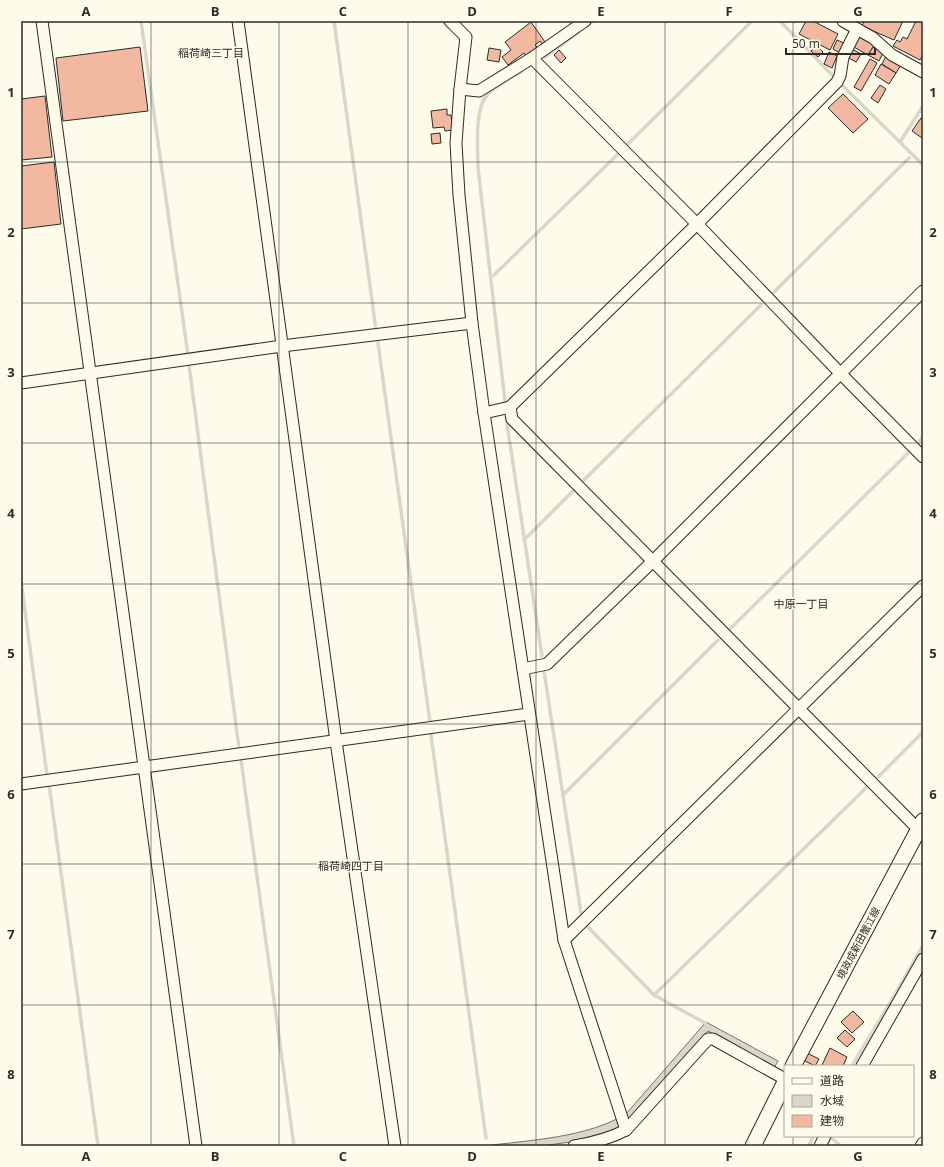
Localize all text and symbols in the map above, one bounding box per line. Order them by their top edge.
text: A [82,2,91,20]
text: B [211,2,220,20]
text: C [339,2,347,20]
text: D [467,2,477,20]
text: E [597,2,605,20]
text: F [725,2,733,20]
text: G [853,2,863,20]
scale bar [786,30,875,56]
text: 50 m [792,35,820,52]
district label: 稲荷崎三丁目 [178,45,244,60]
text: 1 [7,83,15,101]
text: 1 [929,83,937,101]
text: 2 [7,223,15,241]
text: 2 [929,223,937,241]
text: 3 [7,363,15,381]
text: 3 [929,363,937,381]
text: 4 [7,504,15,522]
text: 4 [929,504,937,522]
district label: 中原一丁目 [774,596,829,611]
text: 5 [7,644,15,662]
text: 5 [929,644,937,662]
text: 6 [7,785,15,803]
text: 6 [929,785,937,803]
district label: 稲荷崎四丁目 [318,858,384,873]
street label: 境政成新田蟹江線 [833,904,883,982]
text: 7 [7,925,15,943]
text: 7 [929,925,937,943]
text: 8 [7,1065,15,1083]
legend [784,1065,914,1137]
text: 8 [929,1065,937,1083]
text: 道路 [820,1072,844,1089]
text: 水域 [820,1092,844,1109]
text: 建物 [820,1112,844,1129]
text: A [82,1147,91,1165]
text: B [211,1147,220,1165]
text: C [339,1147,347,1165]
text: D [467,1147,477,1165]
text: E [597,1147,605,1165]
text: F [725,1147,733,1165]
text: G [853,1147,863,1165]

